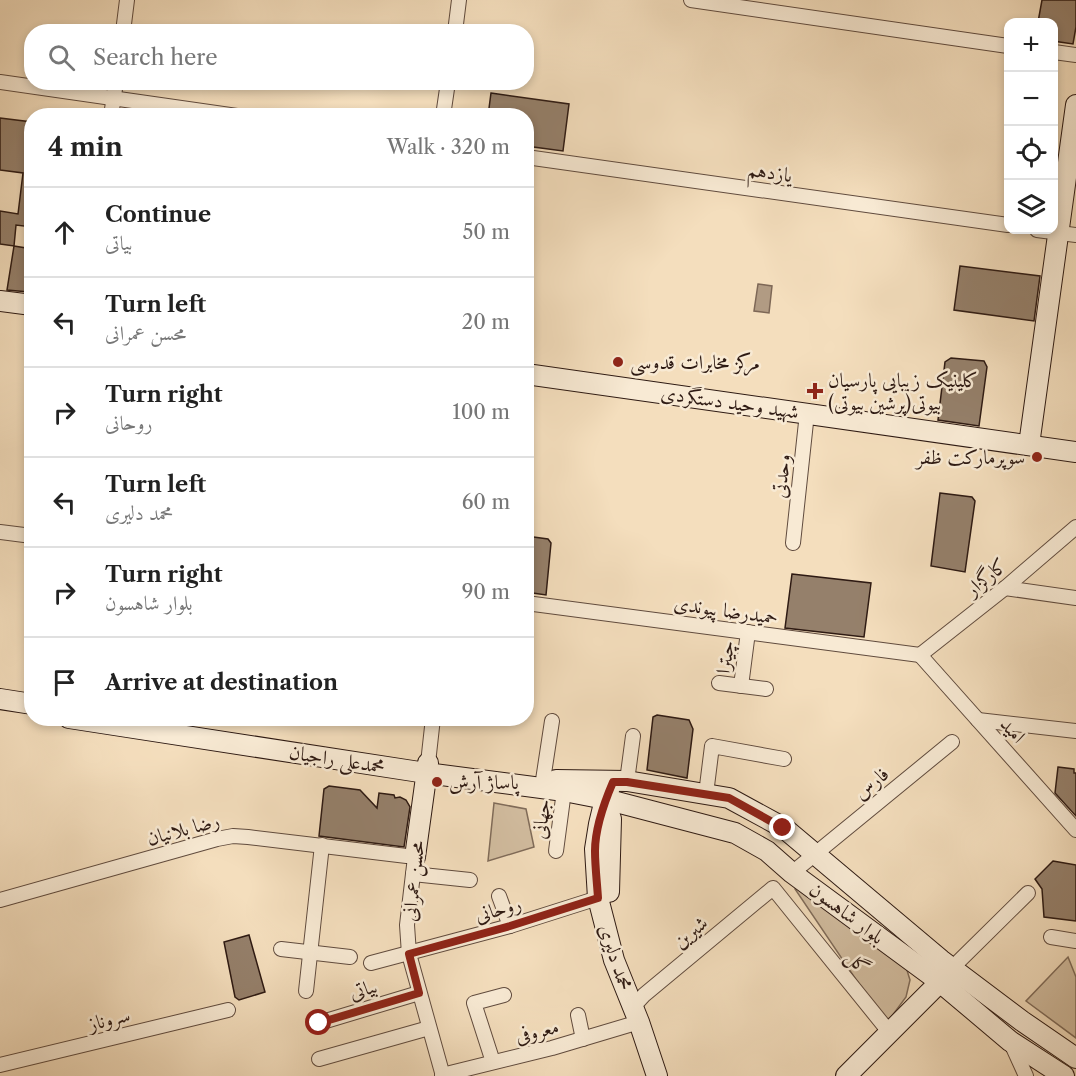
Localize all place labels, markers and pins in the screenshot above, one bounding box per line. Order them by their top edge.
place label: مرکز مخابرات قدوسی [630,350,760,377]
marker: مرکز مخابرات قدوسی [611,355,625,369]
place label: کلینیک زیبایی پارسیان بیوتی(پرشین بیوتی) [828,368,978,417]
marker: کلینیک زیبایی پارسیان بیوتی(پرشین بیوتی) [806,382,824,400]
place label: سوپرمارکت ظفر [914,445,1025,471]
marker: سوپرمارکت ظفر [1030,450,1044,464]
place label: پاساژ آرش [449,770,520,797]
marker: پاساژ آرش [430,775,444,789]

